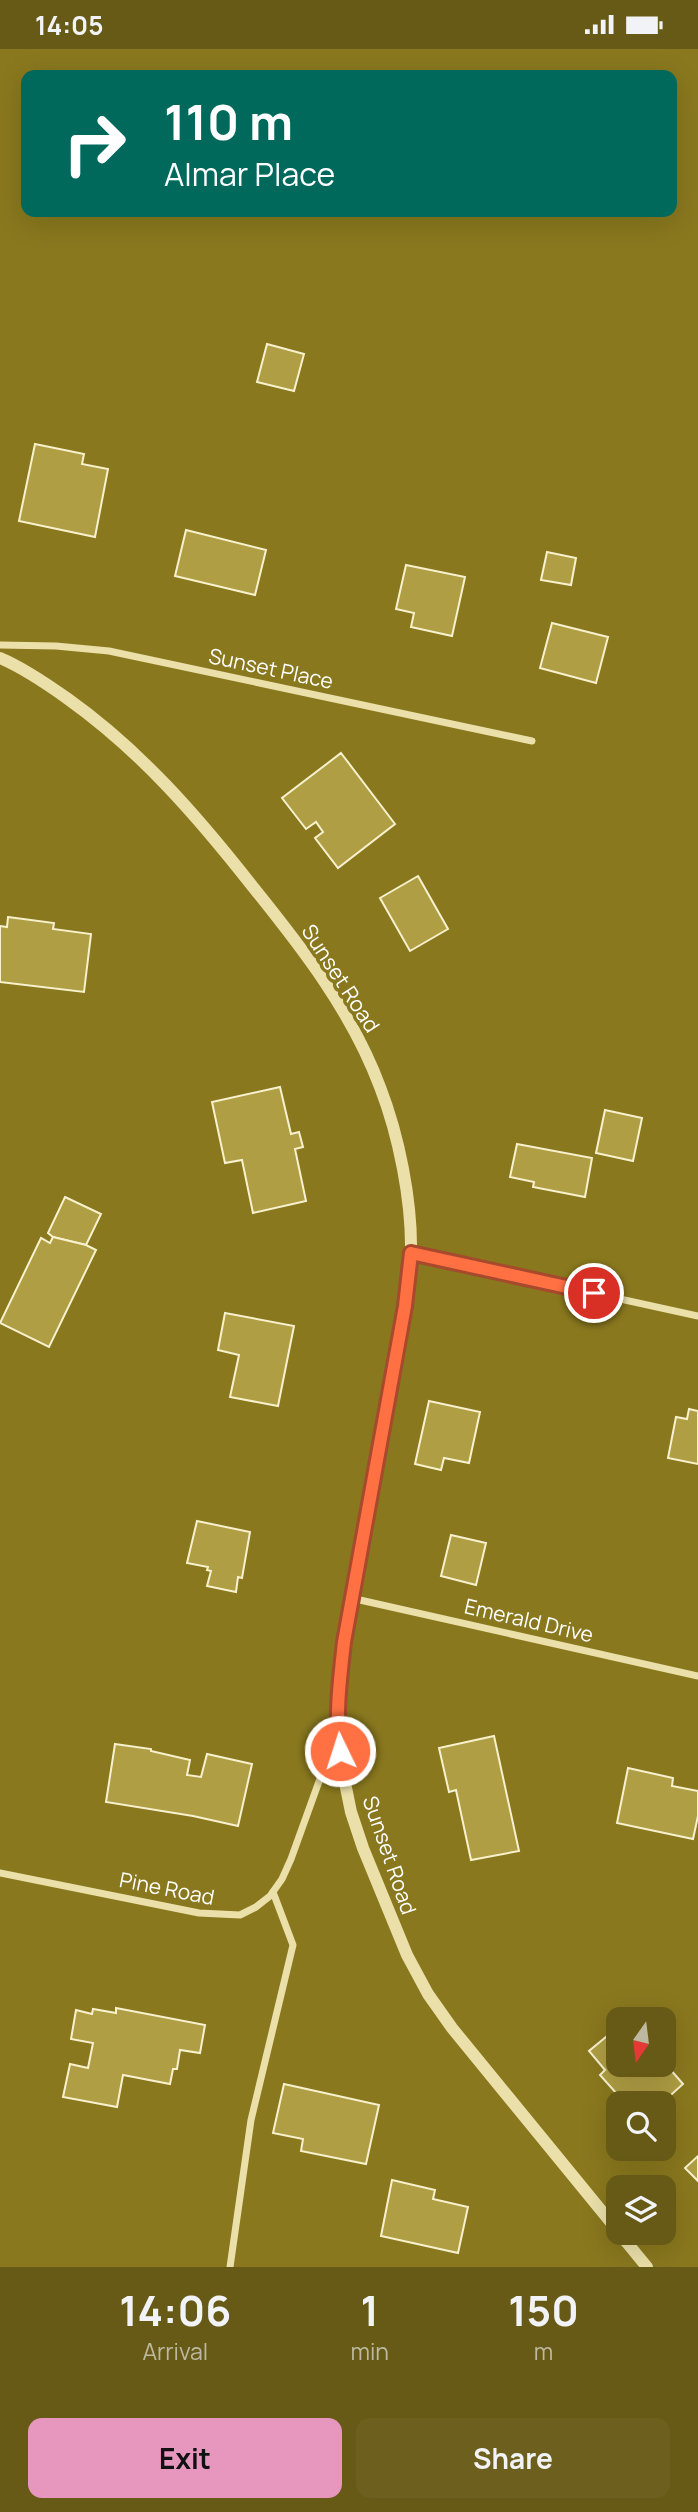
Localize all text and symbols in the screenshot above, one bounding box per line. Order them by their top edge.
text: 14:05 [35,7,103,43]
text: 110 m [164,88,293,155]
icon: right [49,98,140,189]
text: Almar Place [164,152,335,196]
street label: Sunset Place [206,641,336,695]
street label: Sunset Road [296,919,386,1037]
pin [564,1263,624,1323]
icon: arrive [575,1274,613,1312]
street label: Emerald Drive [462,1592,596,1648]
position arrow [303,1714,377,1788]
street label: Sunset Road [357,1792,423,1918]
street label: Pine Road [117,1865,217,1911]
north arrow [606,2007,676,2077]
map controls [606,2007,676,2245]
button: search [606,2091,676,2161]
button: layers [606,2175,676,2245]
text: 14:06 [119,2281,231,2339]
text: 1 [360,2281,379,2339]
text: 150 [508,2281,579,2339]
text: Arrival [142,2335,208,2367]
text: min [350,2335,389,2367]
text: m [534,2335,553,2367]
button: Exit [28,2418,342,2498]
button: Share [356,2418,670,2498]

